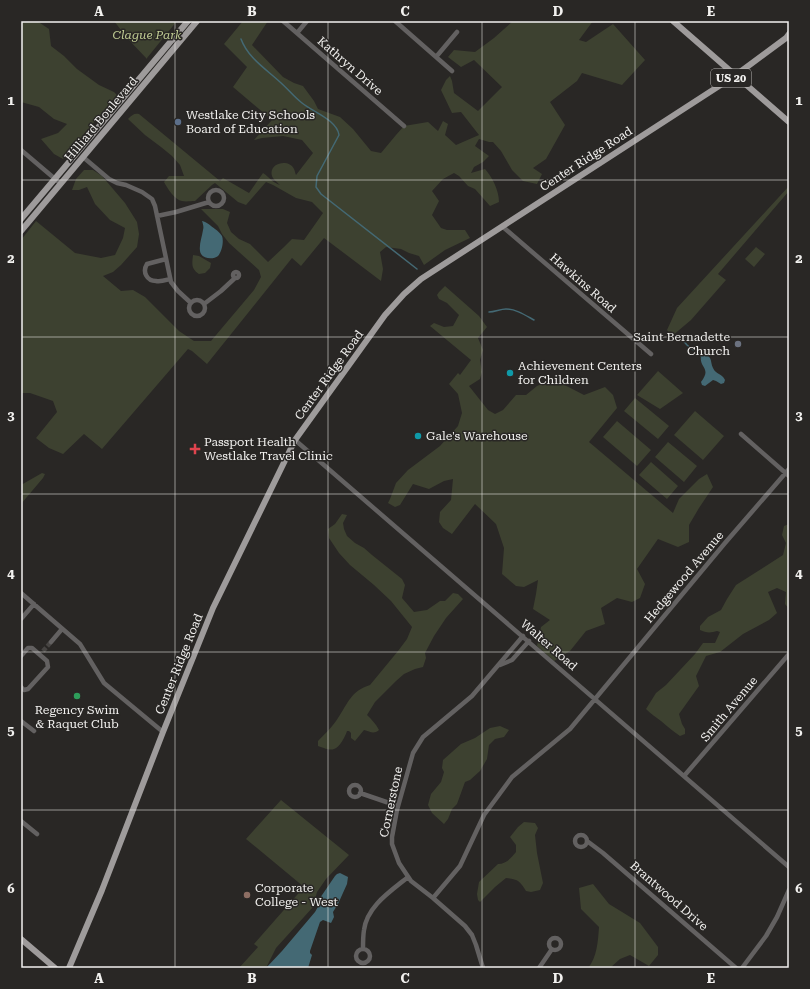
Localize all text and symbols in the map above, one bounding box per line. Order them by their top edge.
text: A [94,4,104,19]
text: B [247,4,257,19]
text: C [400,4,410,19]
text: D [553,4,563,19]
text: E [707,4,715,19]
park label: Clague Park [112,28,182,42]
street label: Kathryn Drive [315,34,386,98]
road number: US 20 [711,69,751,87]
street label: Hilliard Boulevard [62,74,141,164]
text: 1 [7,93,15,108]
text: 1 [795,93,803,108]
place label: Westlake City Schools Board of Education [186,108,315,136]
marker: Westlake City Schools Board of Education [173,117,183,127]
street label: Center Ridge Road [537,124,635,194]
street label: Hawkins Road [547,250,619,316]
text: 2 [7,251,15,266]
text: 2 [795,251,803,266]
street label: Center Ridge Road [292,327,366,423]
place label: Saint Bernadette Church [633,330,730,358]
marker: Saint Bernadette Church [733,339,743,349]
place label: Achievement Centers for Children [518,359,642,387]
marker: Achievement Centers for Children [505,368,515,378]
text: 3 [7,408,15,423]
text: 3 [795,408,803,423]
place label: Gale's Warehouse [426,429,528,443]
marker: Gale's Warehouse [413,431,423,441]
place label: Passport Health Westlake Travel Clinic [204,435,333,463]
marker: Passport Health Westlake Travel Clinic [189,443,201,455]
street label: Hedgewood Avenue [642,528,727,626]
text: 4 [7,566,15,581]
text: 4 [795,566,803,581]
street label: Center Ridge Road [152,611,206,716]
street label: Walter Road [518,617,580,674]
street label: Smith Avenue [698,673,761,744]
marker: Regency Swim & Raquet Club [72,691,82,701]
place label: Regency Swim & Raquet Club [35,703,119,731]
text: 5 [7,723,15,738]
text: 5 [795,723,803,738]
street label: Cornerstone [377,765,405,839]
street label: Brantwood Drive [627,859,711,934]
text: 6 [7,881,15,896]
place label: Corporate College - West [255,881,338,909]
text: 6 [795,881,803,896]
marker: Corporate College - West [242,890,252,900]
text: A [94,971,104,986]
text: B [247,971,257,986]
text: C [400,971,410,986]
text: D [553,971,563,986]
text: E [707,971,715,986]

